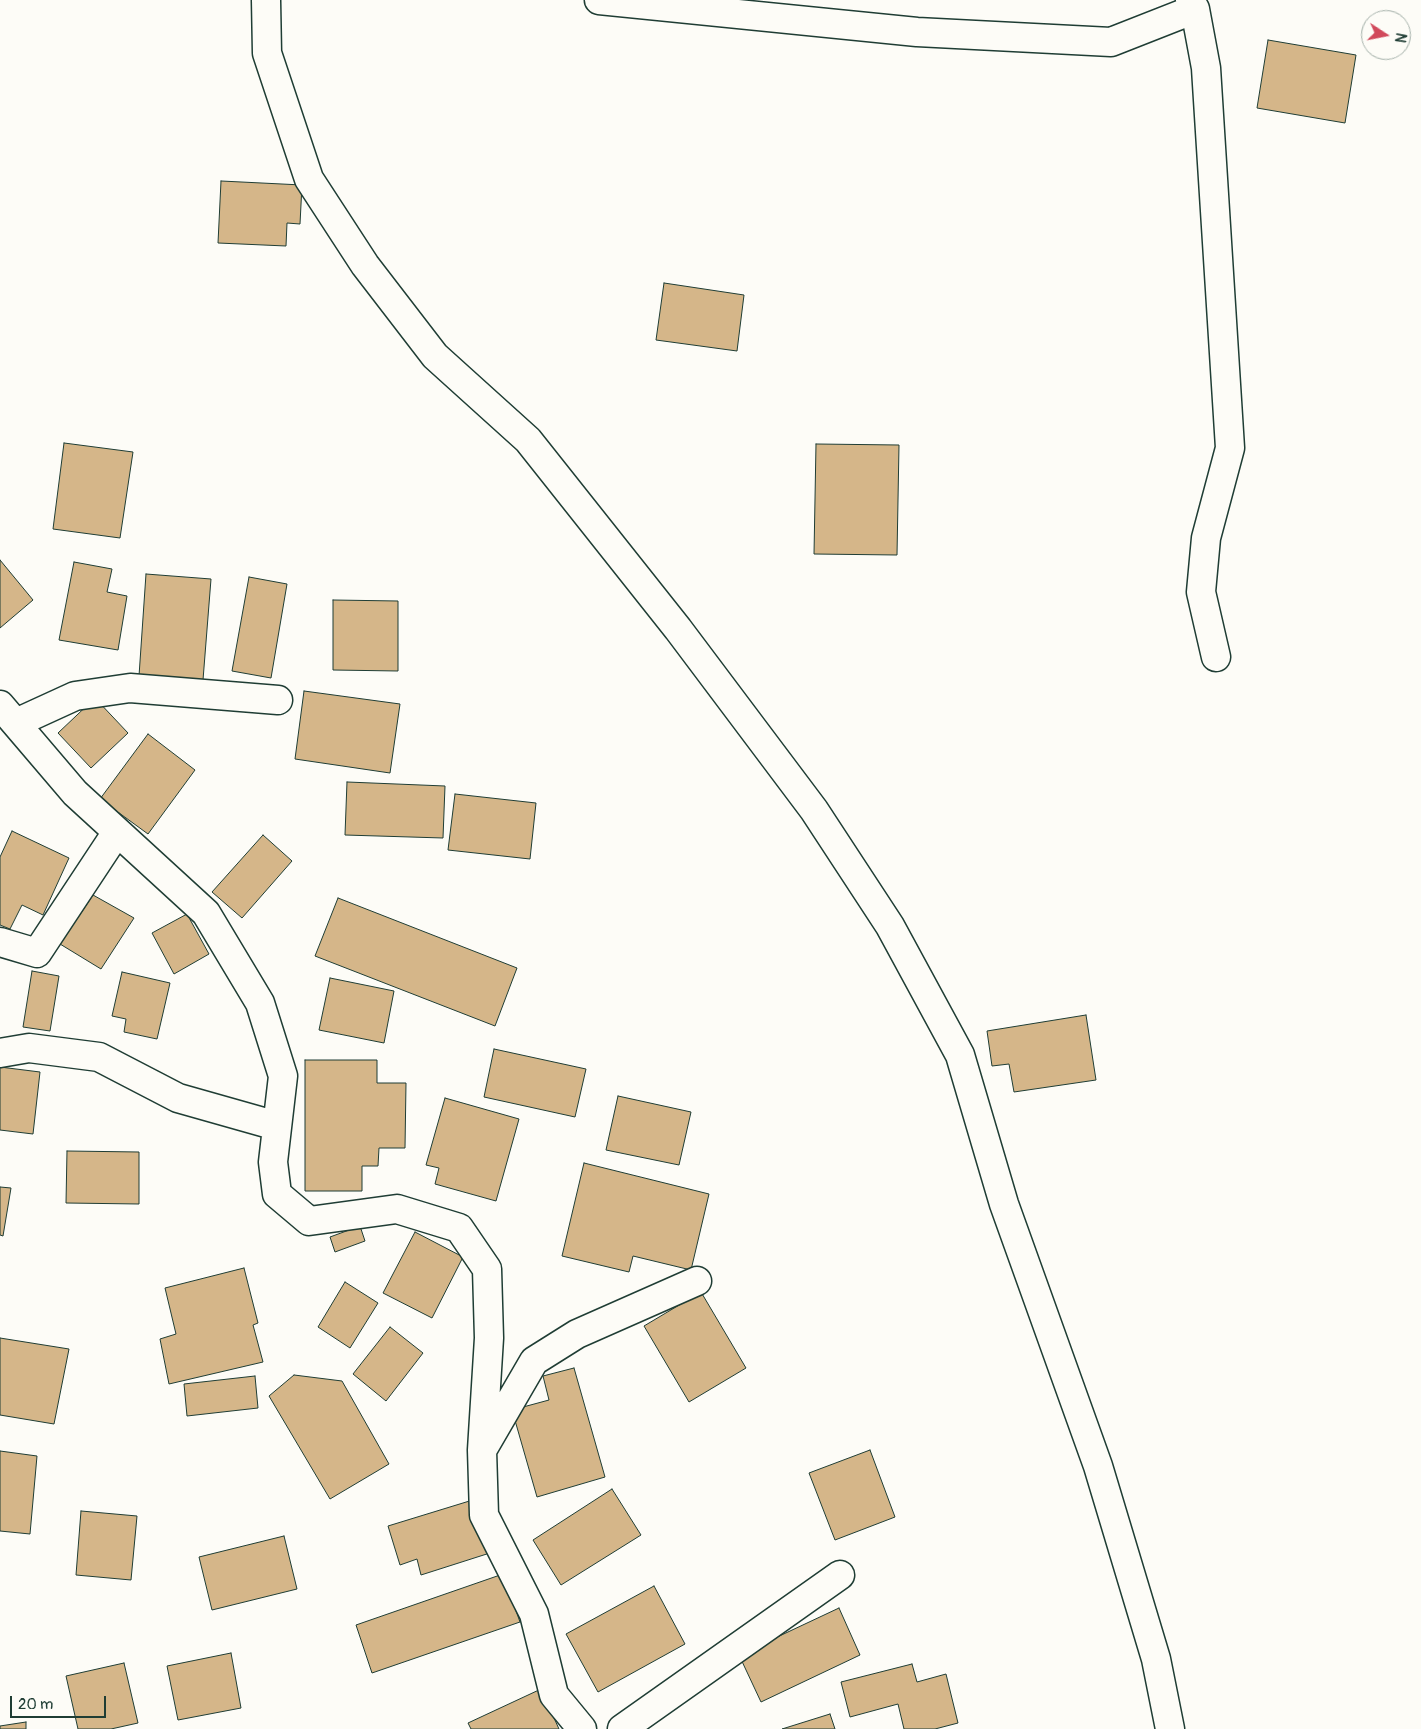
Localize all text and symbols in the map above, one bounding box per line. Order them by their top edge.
north arrow [1361,10,1411,60]
text: N [1391,31,1409,44]
scale bar [12,1686,109,1718]
text: 20 m [18,1695,53,1714]

